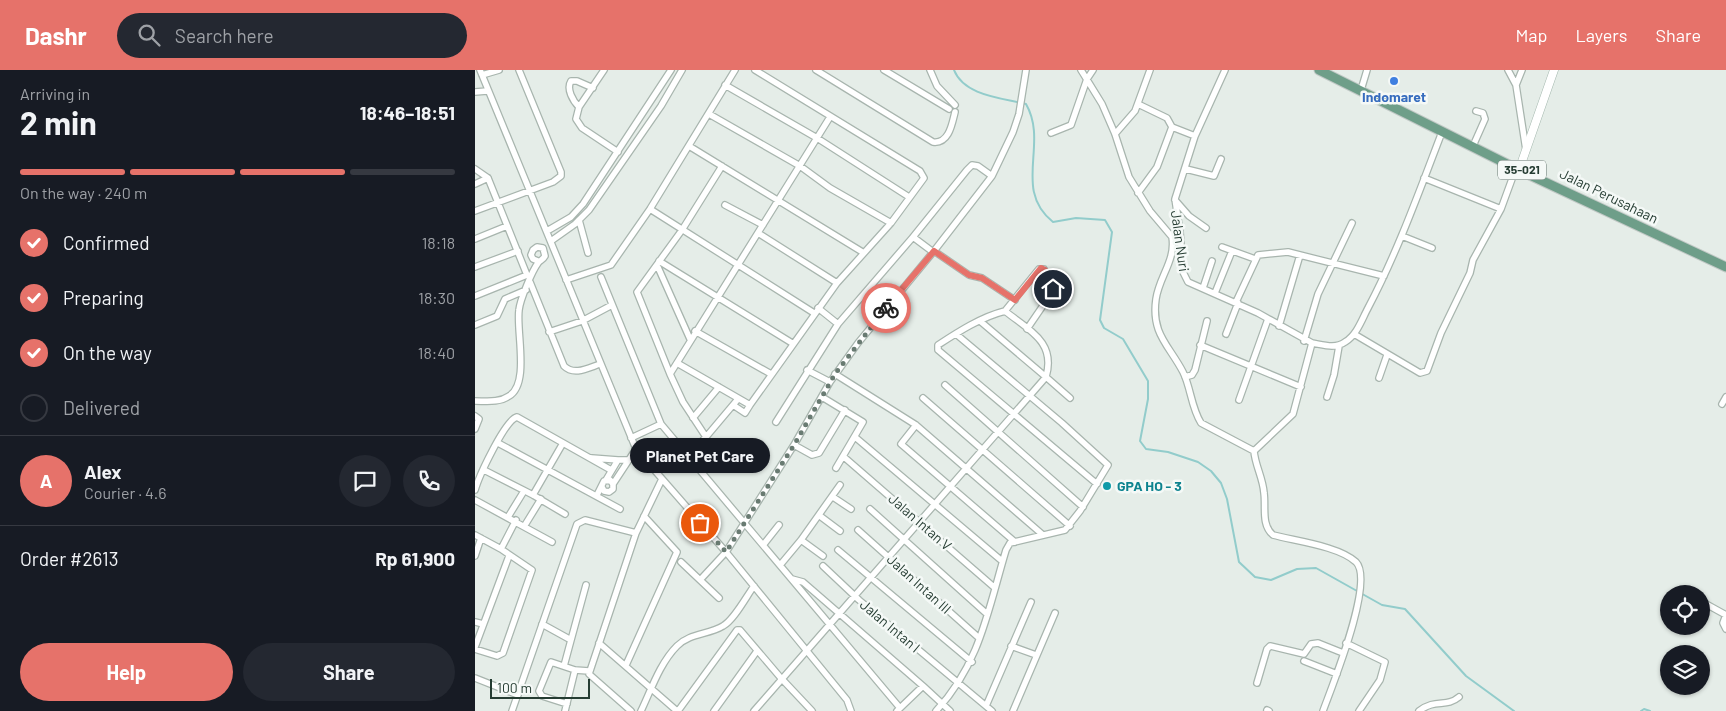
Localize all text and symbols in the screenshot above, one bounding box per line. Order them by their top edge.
search box [117,13,467,58]
text: Dashr [25,21,87,50]
icon: search [135,21,163,49]
text: Search here [175,24,274,47]
text: Map [1515,24,1547,46]
text: Layers [1575,24,1628,46]
text: Share [1656,24,1701,46]
marker: Indomaret [1388,75,1400,87]
text: Arriving in [20,84,90,103]
place label: Indomaret [1362,88,1426,105]
text: 18:46–18:51 [360,101,455,124]
text: 2 min [20,103,97,141]
road number: 35-021 [1498,160,1546,180]
street label: Jalan Perusahaan [1557,164,1661,227]
text: On the way · 240 m [20,183,147,202]
street label: Jalan Nuri [1168,209,1193,273]
icon: check [20,229,48,257]
text: Confirmed [63,231,150,254]
text: 18:18 [422,233,455,252]
pin [1032,268,1074,310]
icon: home [1039,275,1067,303]
courier [861,283,911,333]
icon: check [20,284,48,312]
text: Preparing [63,286,144,309]
text: 18:30 [418,288,455,307]
icon: bike [872,294,900,322]
icon: check [20,339,48,367]
text: On the way [63,341,152,364]
text: 18:40 [418,343,455,362]
text: Delivered [63,396,140,419]
callout: Planet Pet Care [630,438,770,473]
text: Planet Pet Care [646,446,754,465]
button: chat [339,455,391,507]
button: phone [403,455,455,507]
text: Alex [84,460,122,483]
text: A [40,469,52,492]
place label: GPA HO - 3 [1117,477,1182,494]
marker: GPA HO - 3 [1101,480,1113,492]
text: Courier · 4.6 [84,483,167,502]
street label: Jalan Intan V [885,490,955,554]
pin [679,502,721,544]
icon: bag [686,509,714,537]
text: Order #2613 [20,547,118,570]
text: Rp 61,900 [375,547,455,570]
street label: Jalan Intan III [884,550,955,617]
map controls [1660,585,1710,695]
button: locate [1660,585,1710,635]
street label: Jalan Intan I [857,596,924,656]
button: Help [20,643,233,701]
button: Share [243,643,455,701]
button: layers [1660,645,1710,695]
scale bar [490,676,590,699]
text: 100 m [497,679,532,696]

